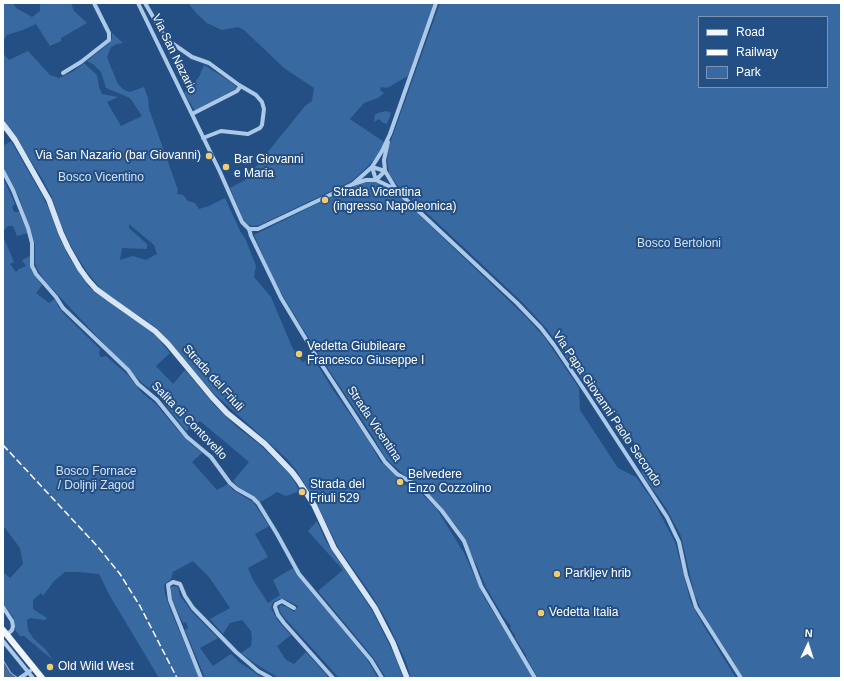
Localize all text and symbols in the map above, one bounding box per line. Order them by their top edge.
street label: Via San Nazario [149,12,199,96]
legend [698,16,828,88]
text: Road [736,25,765,39]
text: Railway [736,45,778,59]
text: Park [736,65,761,79]
place label: Via San Nazario (bar Giovanni) [35,149,201,163]
marker: Via San Nazario (bar Giovanni) [204,151,214,161]
place label: Bar Giovanni e Maria [234,153,303,181]
marker: Bar Giovanni e Maria [221,162,231,172]
park label: Bosco Vicentino [58,171,144,185]
place label: Strada Vicentina (ingresso Napoleonica) [333,186,456,214]
marker: Strada Vicentina (ingresso Napoleonica) [320,195,330,205]
park label: Bosco Bertoloni [637,237,721,251]
street label: Via Papa Giovanni Paolo Secondo [550,329,664,489]
place label: Vedetta Giubileare Francesco Giuseppe I [307,340,424,368]
street label: Strada del Friuli [180,342,246,414]
marker: Vedetta Giubileare Francesco Giuseppe I [294,349,304,359]
street label: Salita di Contovello [148,379,230,463]
street label: Strada Vicentina [343,384,405,464]
park label: Bosco Fornace / Doljnji Zagod [56,465,136,493]
place label: Belvedere Enzo Cozzolino [408,468,491,496]
marker: Belvedere Enzo Cozzolino [395,477,405,487]
place label: Strada del Friuli 529 [310,478,365,506]
marker: Strada del Friuli 529 [297,487,307,497]
place label: Parkljev hrib [565,567,631,581]
marker: Parkljev hrib [552,569,562,579]
place label: Vedetta Italia [549,606,618,620]
marker: Vedetta Italia [536,608,546,618]
north arrow [788,625,828,665]
text: N [804,627,813,639]
place label: Old Wild West [58,660,134,674]
marker: Old Wild West [45,662,55,672]

